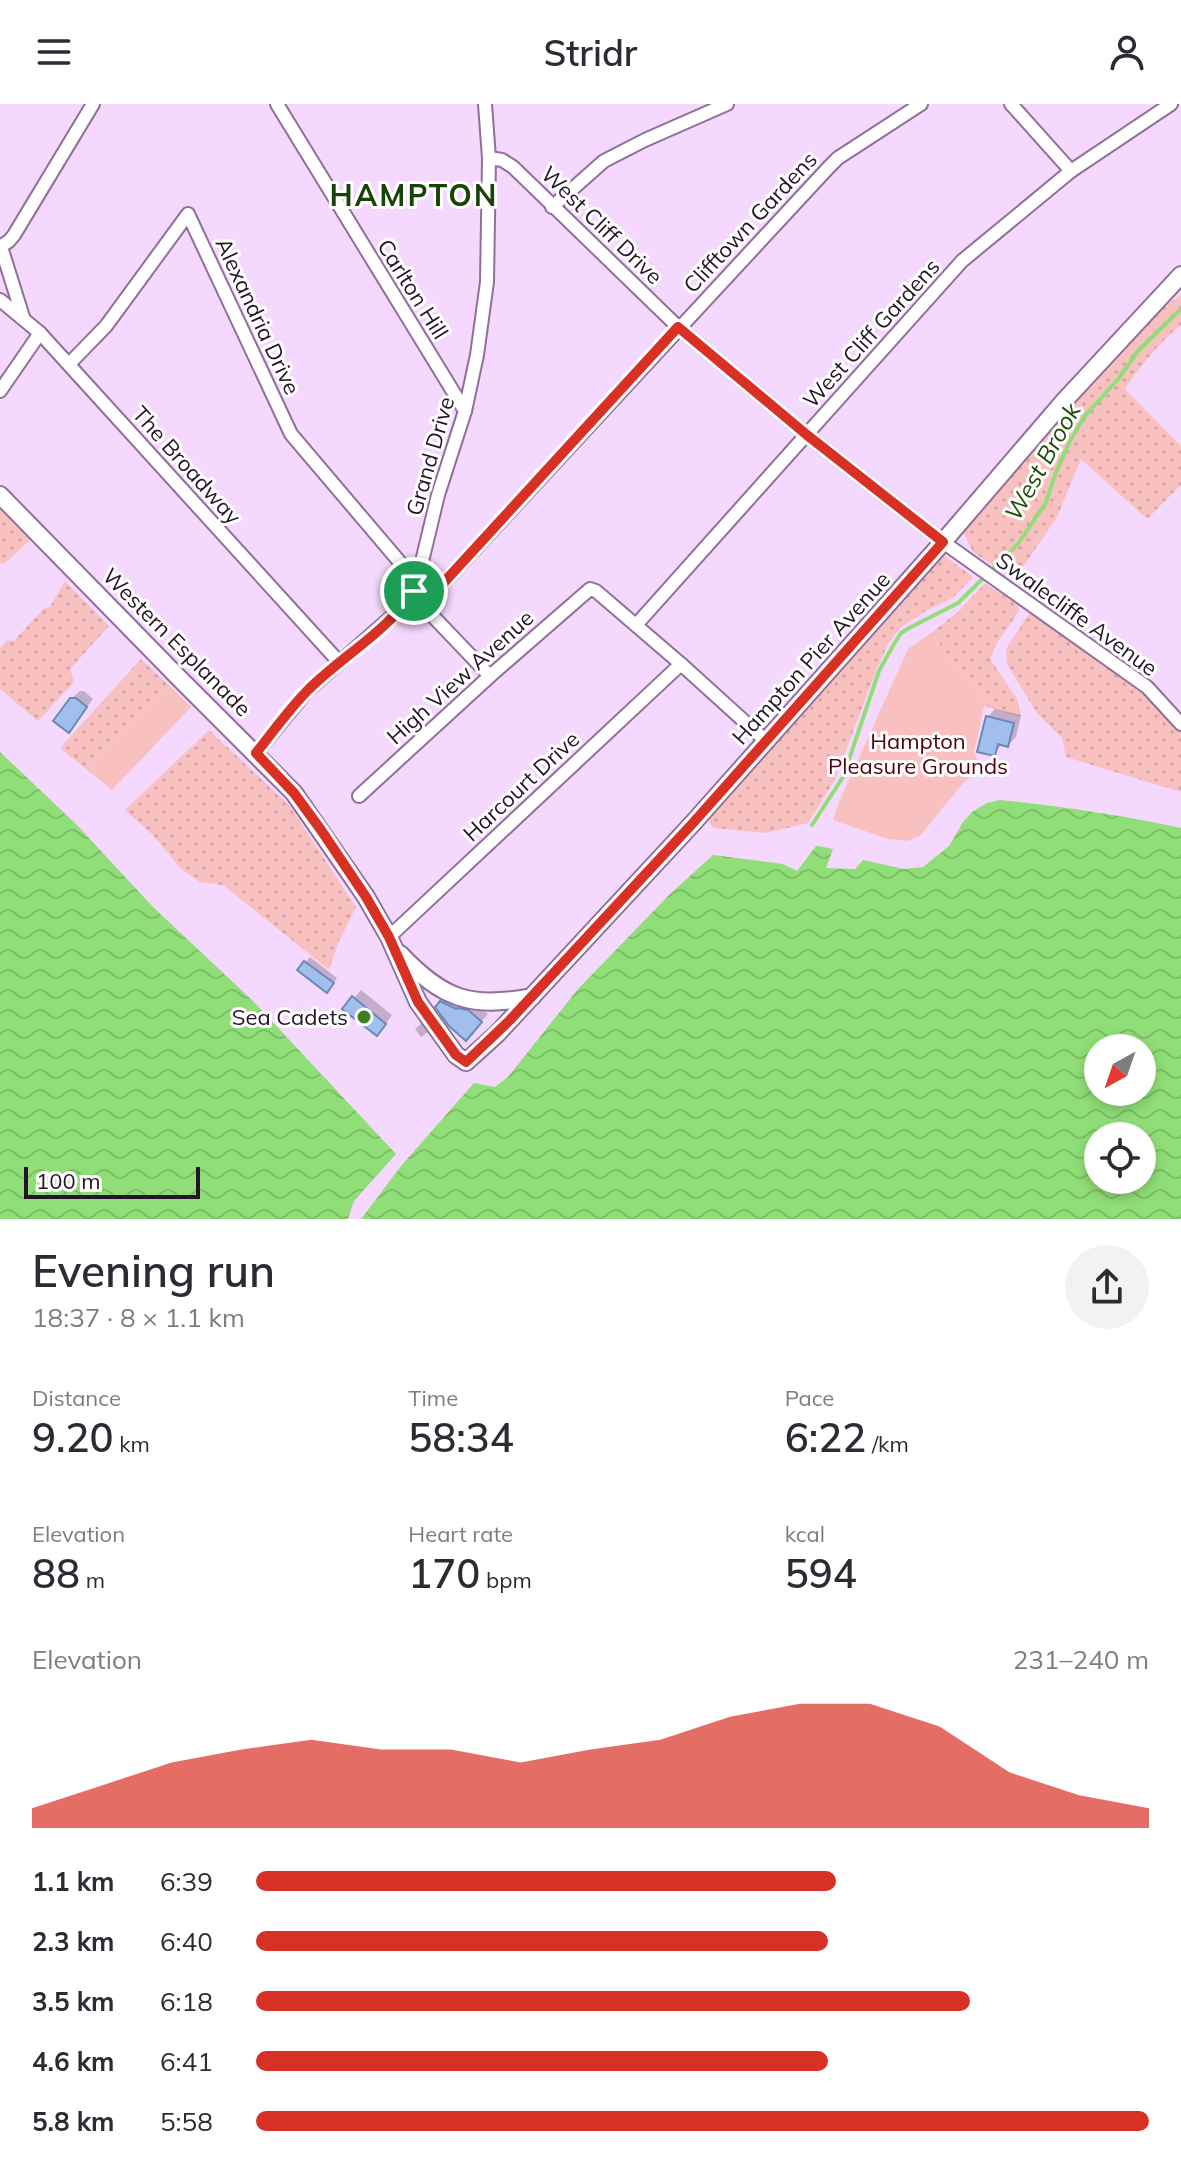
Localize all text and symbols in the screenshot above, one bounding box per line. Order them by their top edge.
icon: menu [32,30,76,74]
text: Stridr [544,30,637,75]
icon: person [1105,30,1149,74]
street label: Clifftown Gardens [677,145,823,299]
street label: West Cliff Drive [535,160,669,290]
district label: HAMPTON [330,176,498,214]
street label: Alexandria Drive [209,233,307,399]
street label: Carlton Hill [371,234,455,344]
street label: West Cliff Gardens [797,253,945,413]
street label: Grand Drive [400,393,460,519]
water label: West Brook [998,397,1087,525]
street label: The Broadway [127,400,248,530]
street label: Swalecliffe Avenue [991,546,1163,682]
pin [380,557,448,625]
street label: Western Esplanade [97,562,257,722]
street label: Hampton Pier Avenue [726,566,896,750]
icon: arrive [392,569,436,613]
street label: High View Avenue [381,604,539,750]
street label: Harcourt Drive [457,725,585,847]
park label: Hampton Pleasure Grounds [828,727,1008,780]
place label: Sea Cadets [232,1003,348,1031]
marker: Sea Cadets [355,1008,373,1026]
north arrow [1084,1034,1156,1106]
map controls [1084,1034,1156,1194]
button: locate [1084,1122,1156,1194]
scale bar [24,1163,200,1199]
text: 100 m [36,1167,101,1195]
text: Evening run [32,1243,275,1298]
button: share [1065,1245,1149,1329]
text: 18:37 · 8 × 1.1 km [32,1301,245,1334]
text: Distance [32,1384,121,1412]
text: Time [408,1384,458,1412]
text: Pace [785,1384,834,1412]
text: 9.20 [32,1412,113,1462]
text: 58:34 [408,1412,514,1462]
text: 6:22 [785,1412,866,1462]
text: km [113,1430,150,1458]
text: /km [866,1430,909,1458]
text: Elevation [32,1520,125,1548]
text: Heart rate [408,1520,513,1548]
text: kcal [785,1520,825,1548]
text: 88 [32,1548,80,1598]
text: 170 [408,1548,480,1598]
text: 594 [785,1548,857,1598]
text: m [80,1566,105,1594]
text: bpm [480,1566,532,1594]
text: Elevation [32,1643,142,1676]
text: 231–240 m [1013,1643,1149,1676]
text: 1.1 km [32,1865,115,1898]
text: 6:39 [160,1865,213,1898]
text: 2.3 km [32,1925,115,1958]
text: 6:40 [160,1925,213,1958]
text: 3.5 km [32,1985,115,2018]
text: 6:18 [160,1985,213,2018]
text: 4.6 km [32,2045,115,2078]
text: 6:41 [160,2045,213,2078]
text: 5.8 km [32,2105,115,2138]
text: 5:58 [160,2105,213,2138]

